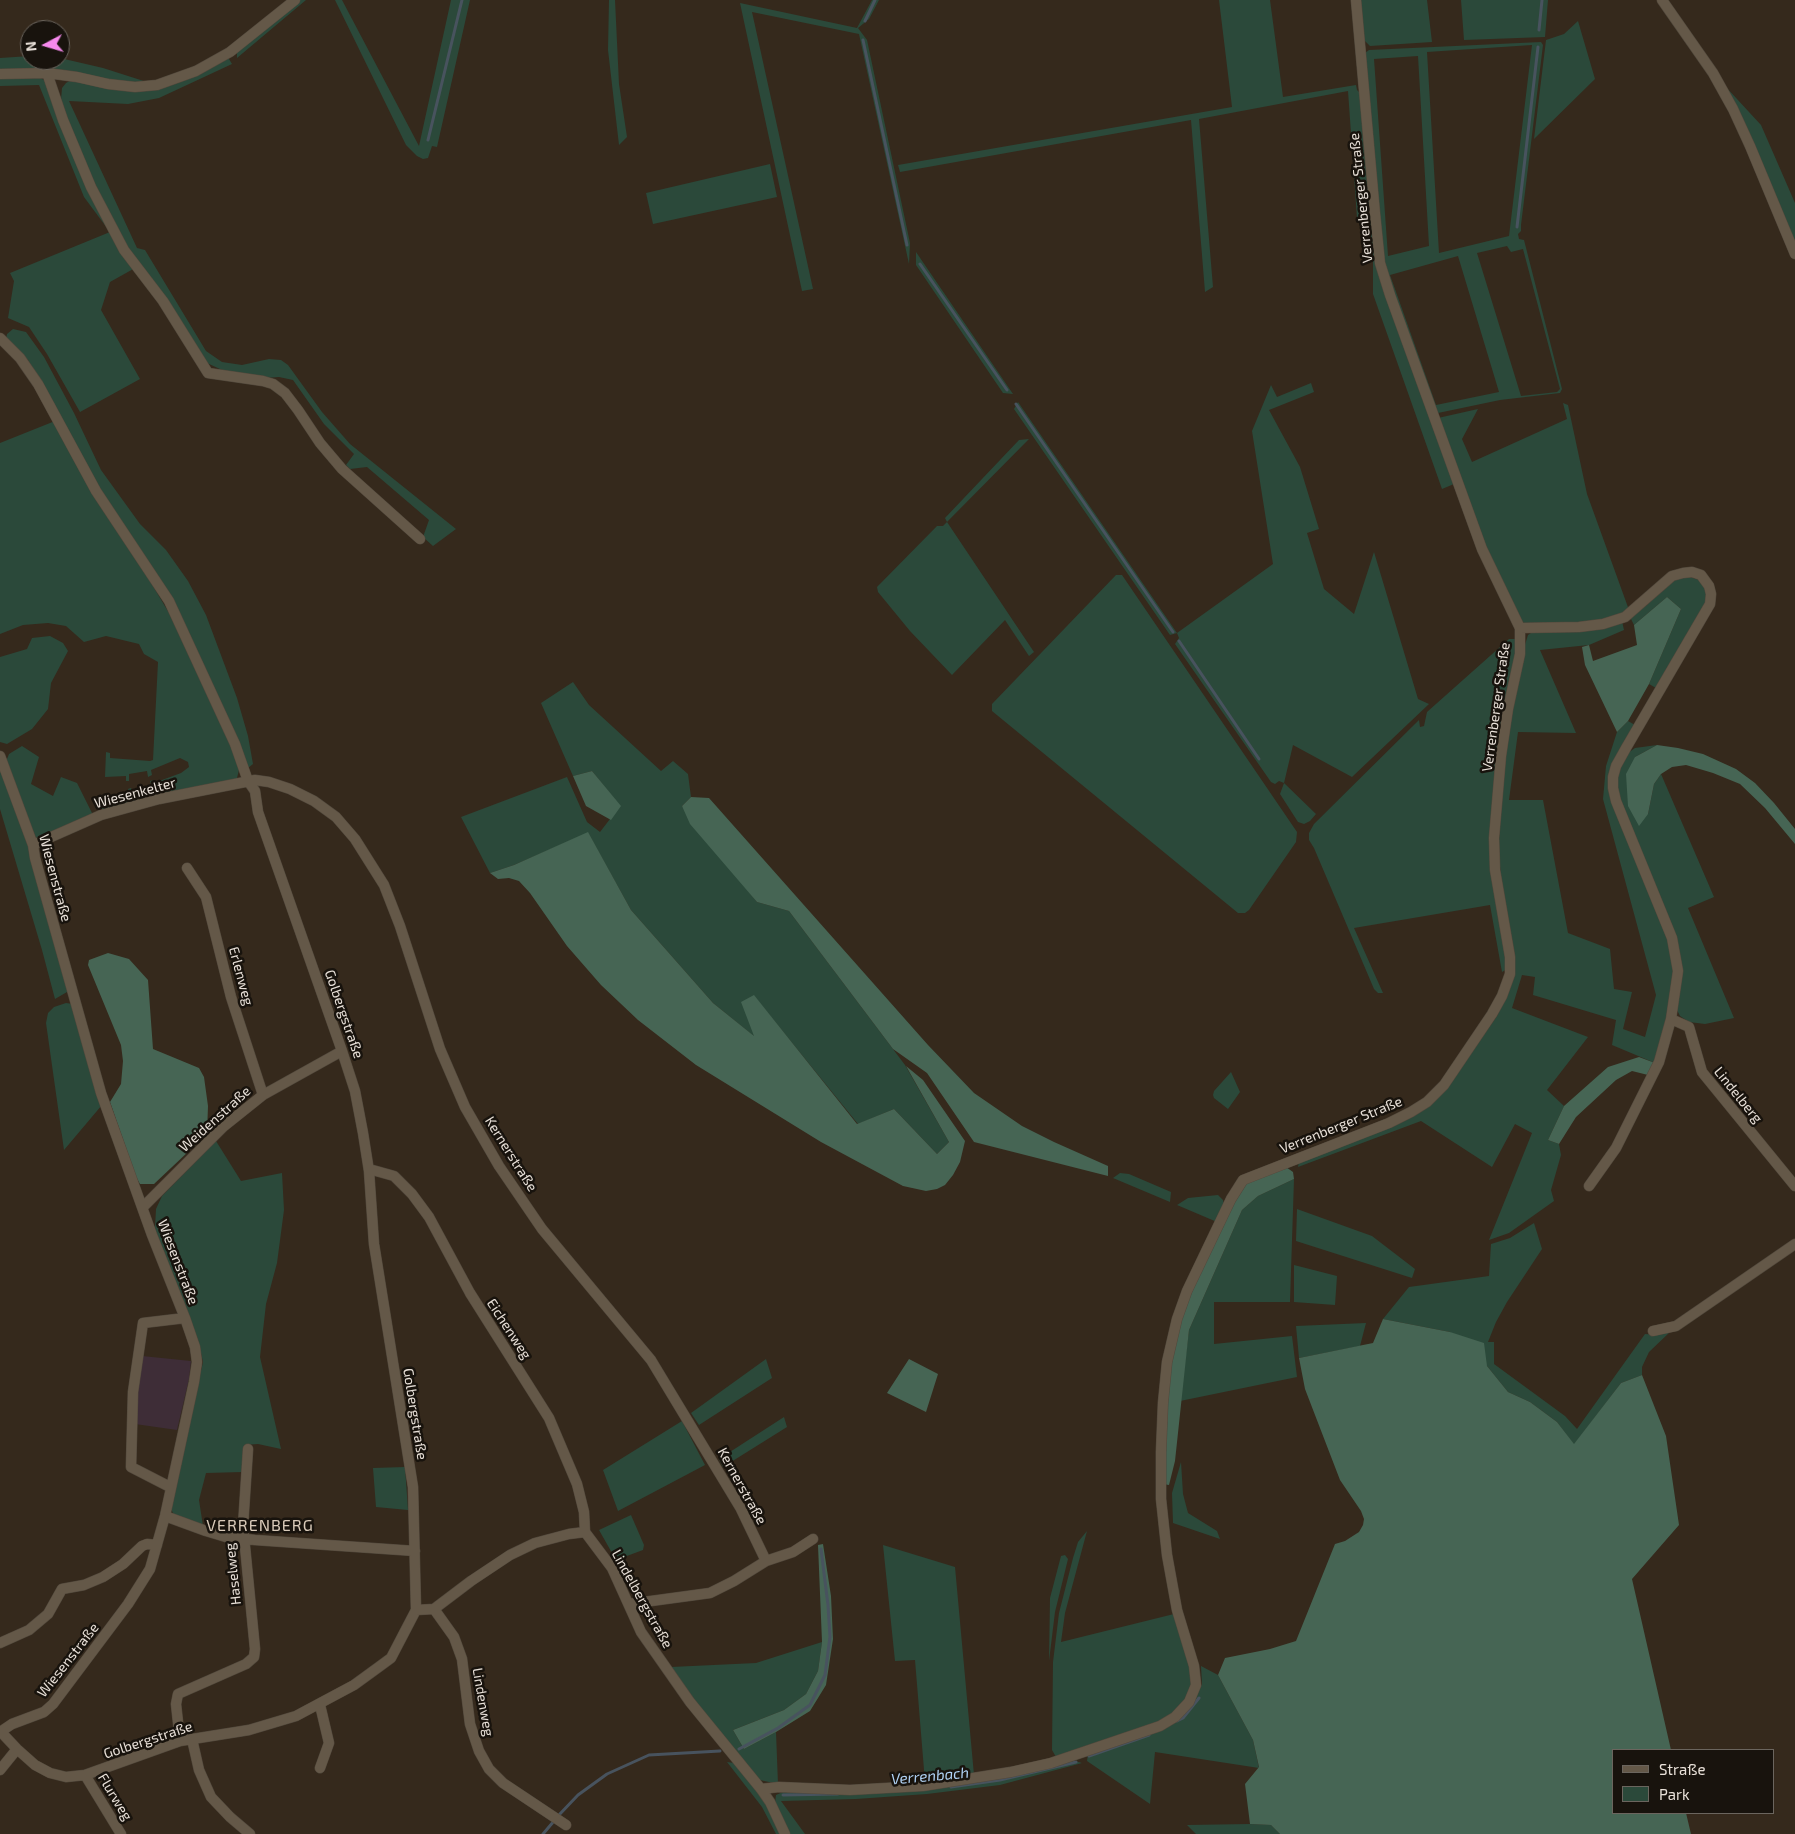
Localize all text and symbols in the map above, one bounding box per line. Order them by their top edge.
north arrow [20,20,70,70]
text: N [22,41,40,52]
street label: Verrenberger Straße [1346,132,1376,264]
street label: Verrenberger Straße [1479,641,1513,773]
street label: Wiesenkelter [92,774,178,812]
street label: Wiesenstraße [35,832,75,924]
street label: Erlenweg [225,945,257,1007]
street label: Golbergstraße [321,968,367,1060]
street label: Lindelberg [1710,1064,1766,1126]
street label: Weidenstraße [176,1083,254,1155]
street label: Verrenberger Straße [1277,1093,1405,1157]
street label: Kernerstraße [481,1113,541,1195]
street label: Wiesenstraße [154,1217,202,1307]
street label: Eichenweg [483,1296,535,1362]
street label: Golbergstraße [399,1367,431,1461]
street label: Kernerstraße [714,1445,770,1527]
district label: VERRENBERG [205,1516,315,1536]
street label: Haselweg [221,1542,245,1606]
street label: Lindelbergstraße [608,1547,676,1651]
street label: Wiesenstraße [34,1619,102,1701]
street label: Lindenweg [469,1666,497,1738]
street label: Golbergstraße [101,1718,195,1762]
legend [1612,1749,1775,1814]
text: Straße [1659,1760,1705,1778]
water label: Verrenbach [890,1764,970,1788]
street label: Flurweg [94,1770,136,1824]
text: Park [1659,1785,1690,1803]

